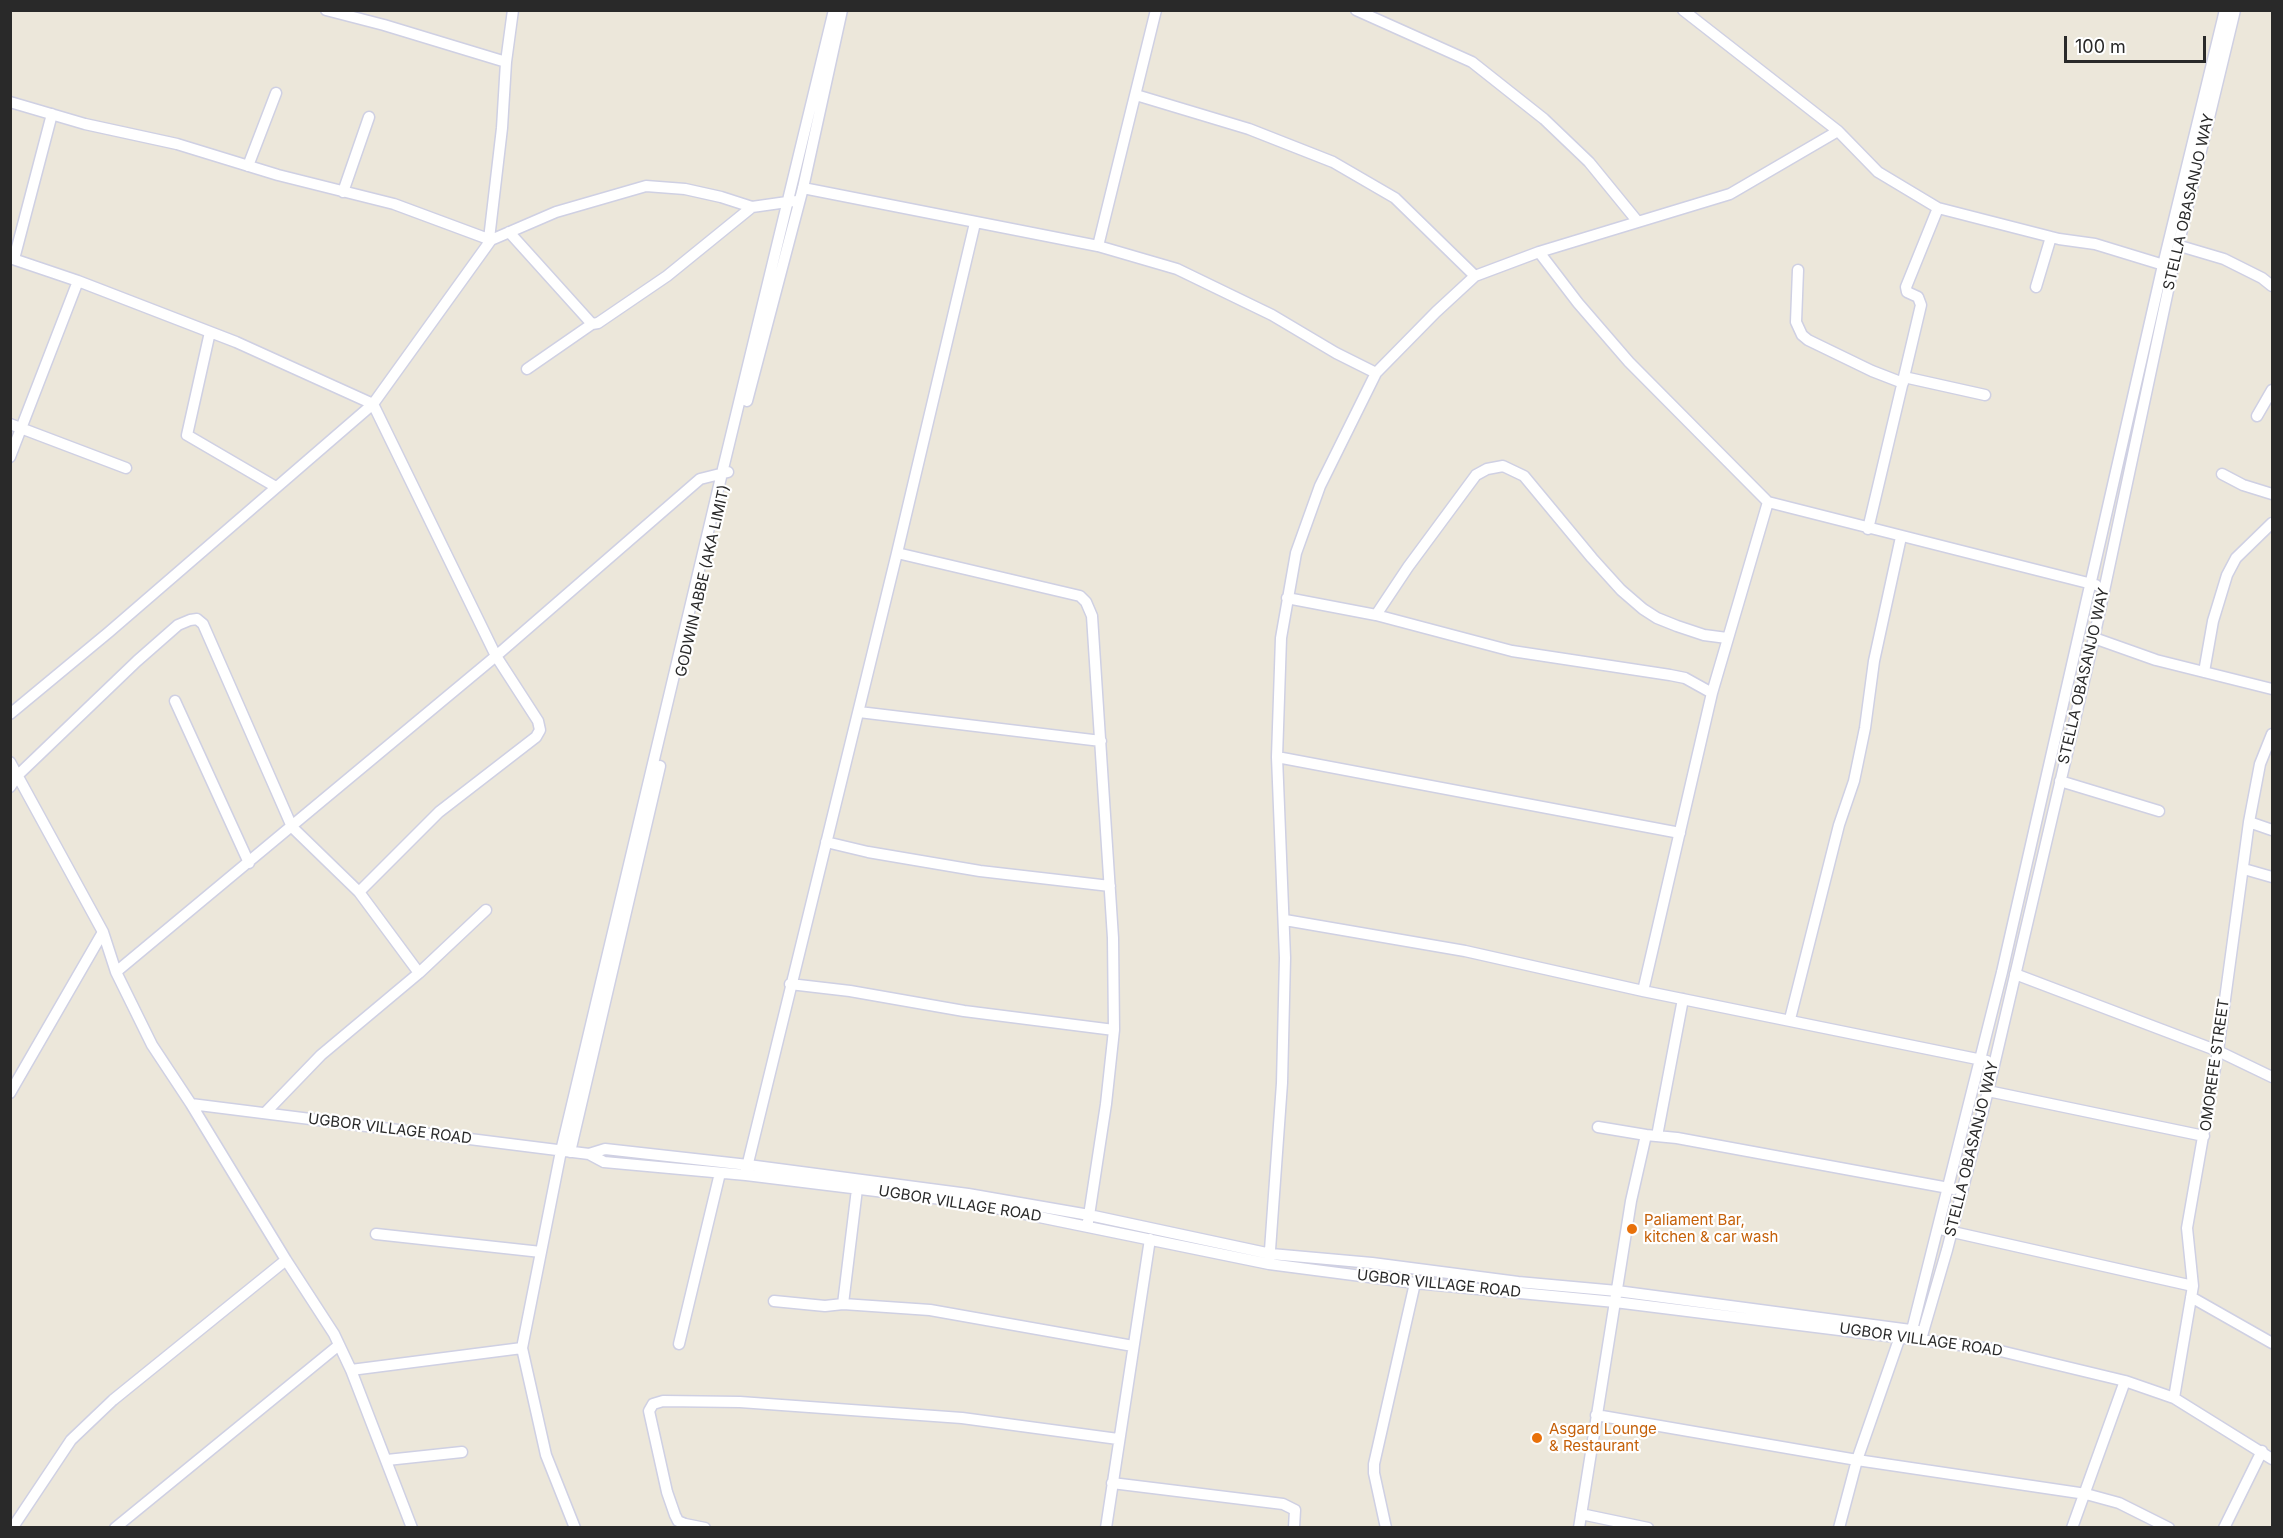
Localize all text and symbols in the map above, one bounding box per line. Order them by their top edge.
scale bar [2067,24,2210,62]
text: 100 m [2075,36,2126,57]
street label: STELLA OBASANJO WAY [2160,112,2218,292]
street label: GODWIN ABBE (AKA LIMIT) [672,483,734,679]
street label: STELLA OBASANJO WAY [2055,586,2113,766]
street label: OMOREFE STREET [2197,997,2233,1133]
street label: STELLA OBASANJO WAY [1941,1059,2003,1239]
street label: UGBOR VILLAGE ROAD [307,1110,473,1148]
street label: UGBOR VILLAGE ROAD [877,1182,1043,1226]
place label: Paliament Bar, kitchen & car wash [1644,1211,1778,1246]
marker: Paliament Bar, kitchen & car wash [1625,1222,1639,1236]
street label: UGBOR VILLAGE ROAD [1356,1266,1522,1302]
street label: UGBOR VILLAGE ROAD [1838,1320,2004,1360]
place label: Asgard Lounge & Restaurant [1549,1420,1657,1455]
marker: Asgard Lounge & Restaurant [1530,1431,1544,1445]

